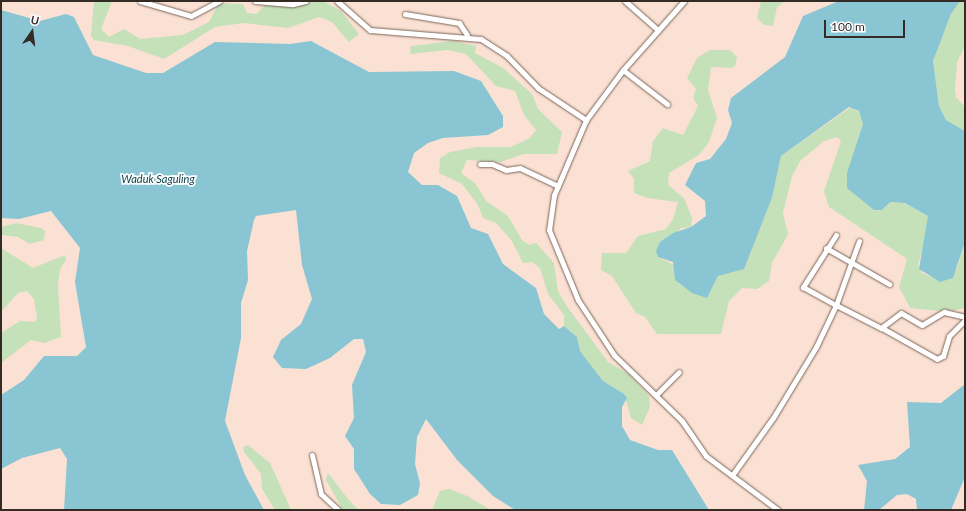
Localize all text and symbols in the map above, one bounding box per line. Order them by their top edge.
north arrow [12,12,52,52]
scale bar [826,12,907,38]
text: U [29,13,41,27]
text: 100 m [831,19,865,34]
water label: Waduk Saguling [121,172,195,186]

